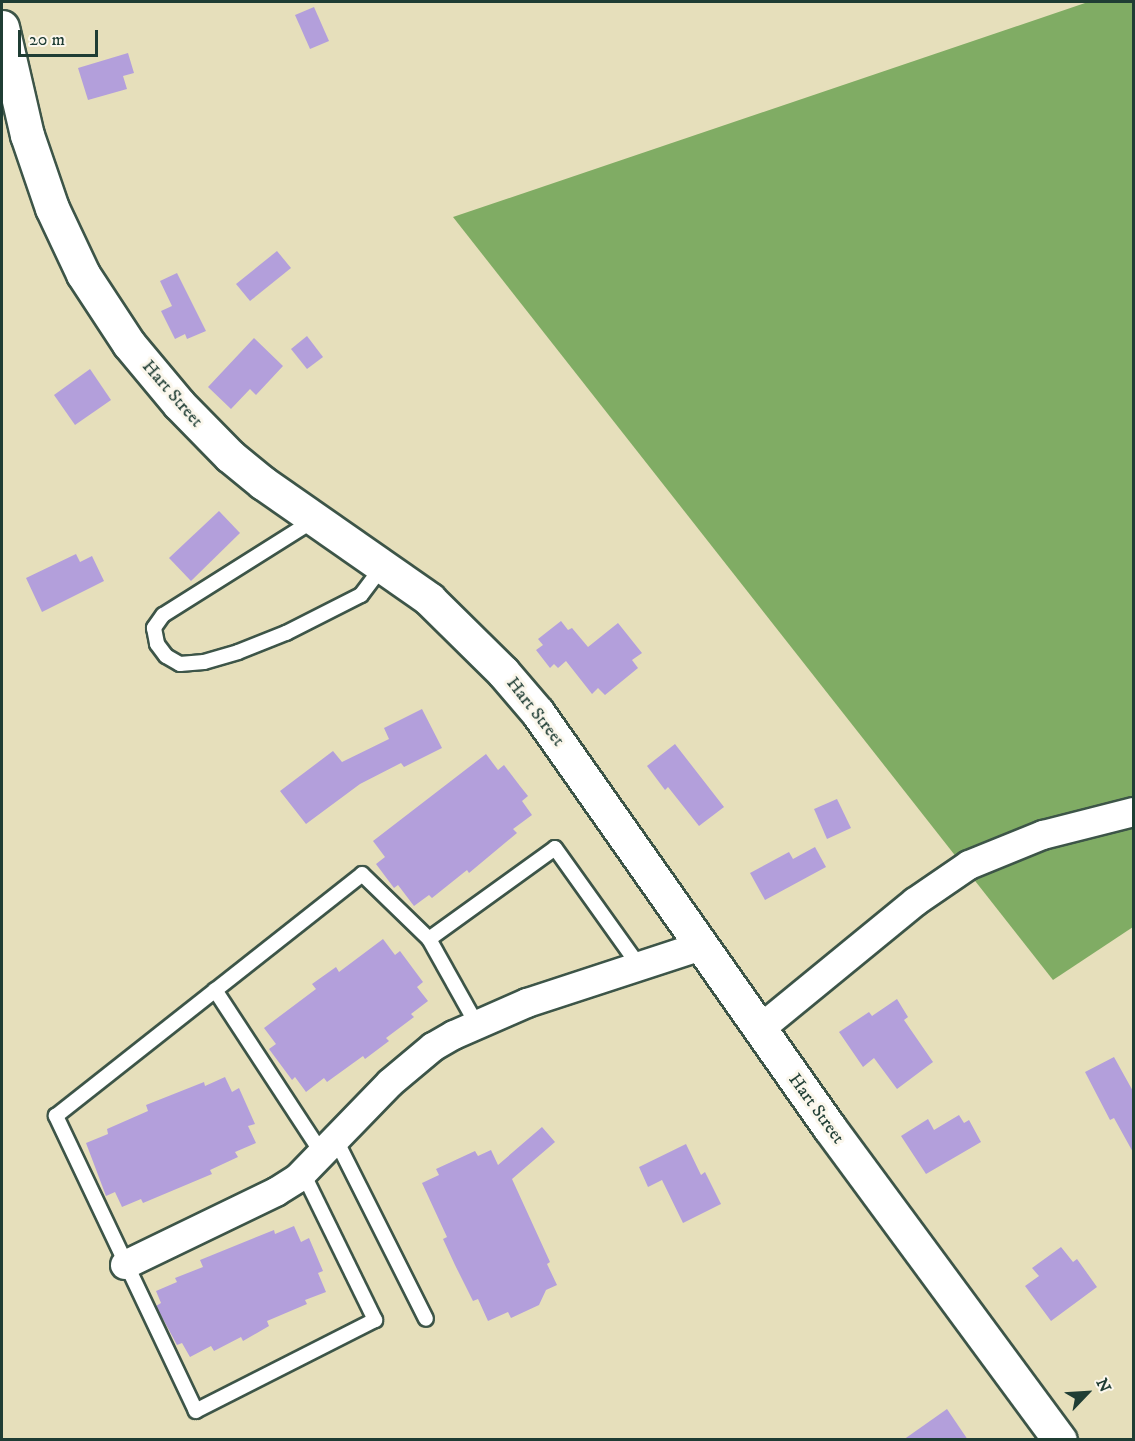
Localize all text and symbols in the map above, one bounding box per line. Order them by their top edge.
scale bar [21,18,100,56]
text: 20 m [29,29,65,51]
street label: Hart Street [137,356,207,432]
street label: Hart Street [501,673,569,751]
street label: Hart Street [783,1070,849,1148]
north arrow [1057,1363,1117,1423]
text: N [1091,1375,1115,1396]

